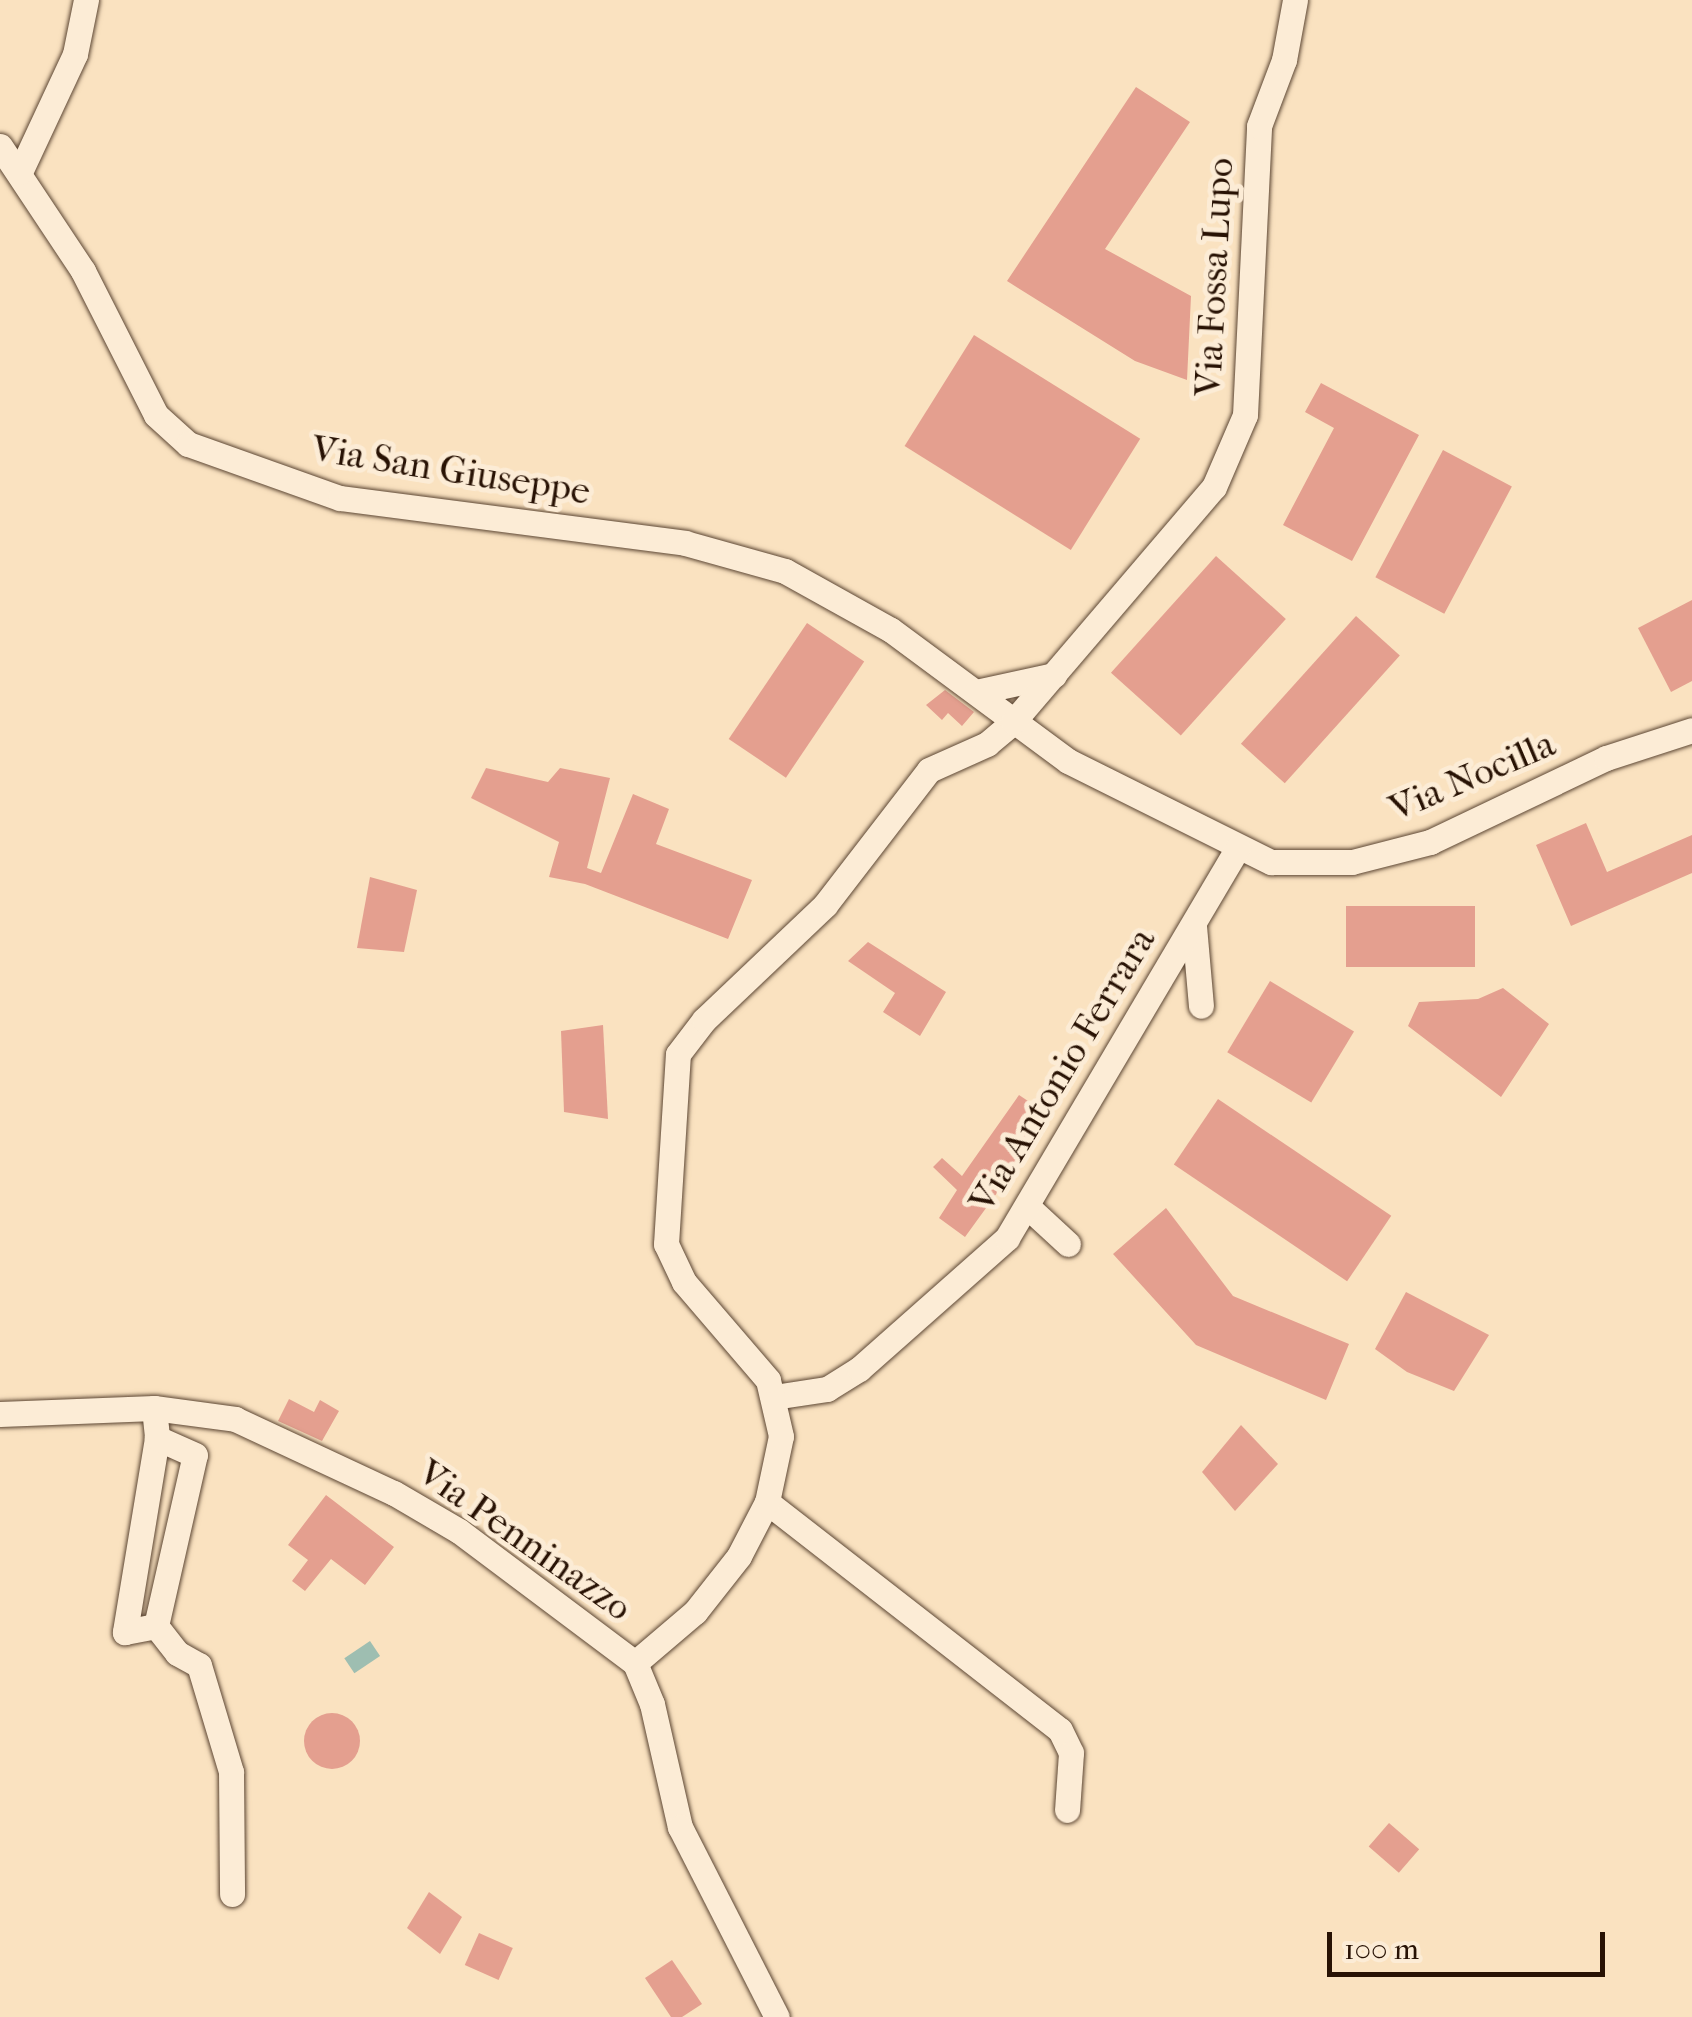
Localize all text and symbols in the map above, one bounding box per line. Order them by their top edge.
street label: Via Fossa Lupo [1185,156,1243,398]
street label: Via San Giuseppe [309,425,593,515]
street label: Via Nocilla [1382,721,1562,831]
street label: Via Antonio Ferrara [959,920,1165,1220]
street label: Via Penninazzo [409,1450,641,1630]
scale bar [1332,1912,1610,1974]
text: 100 m [1344,1932,1419,1967]

